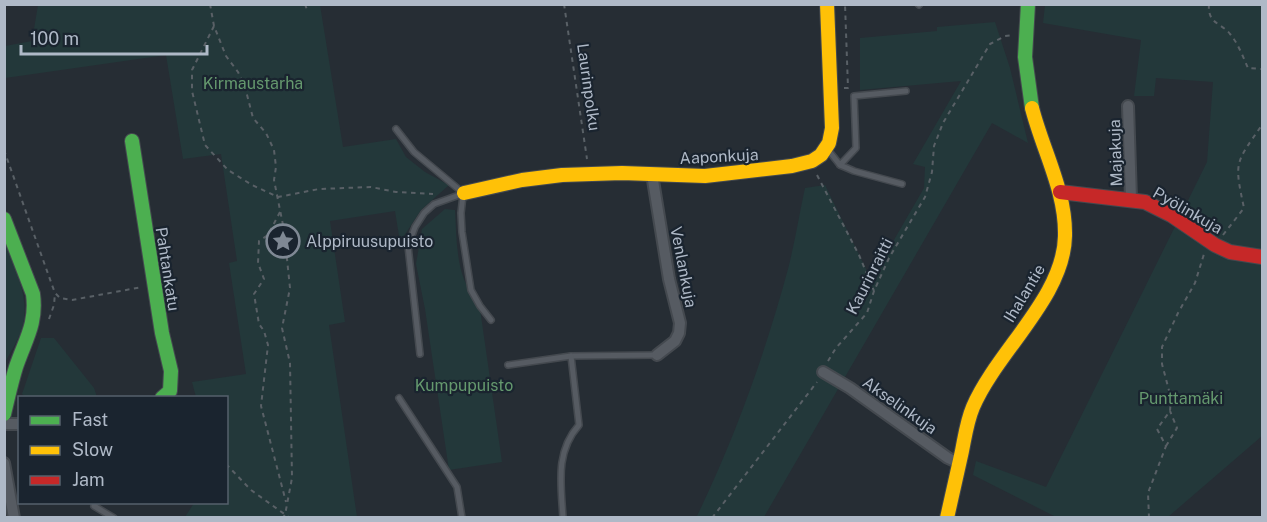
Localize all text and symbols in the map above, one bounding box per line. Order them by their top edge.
scale bar [21,18,207,56]
text: 100 m [30,28,79,49]
street label: Laurinpolku [573,42,604,132]
park label: Kirmaustarha [203,74,303,93]
street label: Majakuja [1105,119,1126,187]
street label: Aaponkuja [679,145,759,168]
street label: Pyölinkuja [1150,183,1226,238]
place icon: Alppiruusupuisto [265,223,301,259]
street label: Venlankuja [666,225,701,309]
street label: Pahtankatu [151,226,184,312]
place label: Alppiruusupuisto [306,232,433,251]
street label: Kaurinraitti [842,235,897,318]
street label: Ihalantie [1000,261,1049,326]
street label: Akselinkuja [859,373,941,438]
park label: Kumpupuisto [415,376,513,395]
park label: Punttamäki [1139,389,1223,408]
legend [18,396,228,504]
text: Fast [72,409,108,430]
text: Slow [72,439,113,460]
text: Jam [72,469,105,490]

